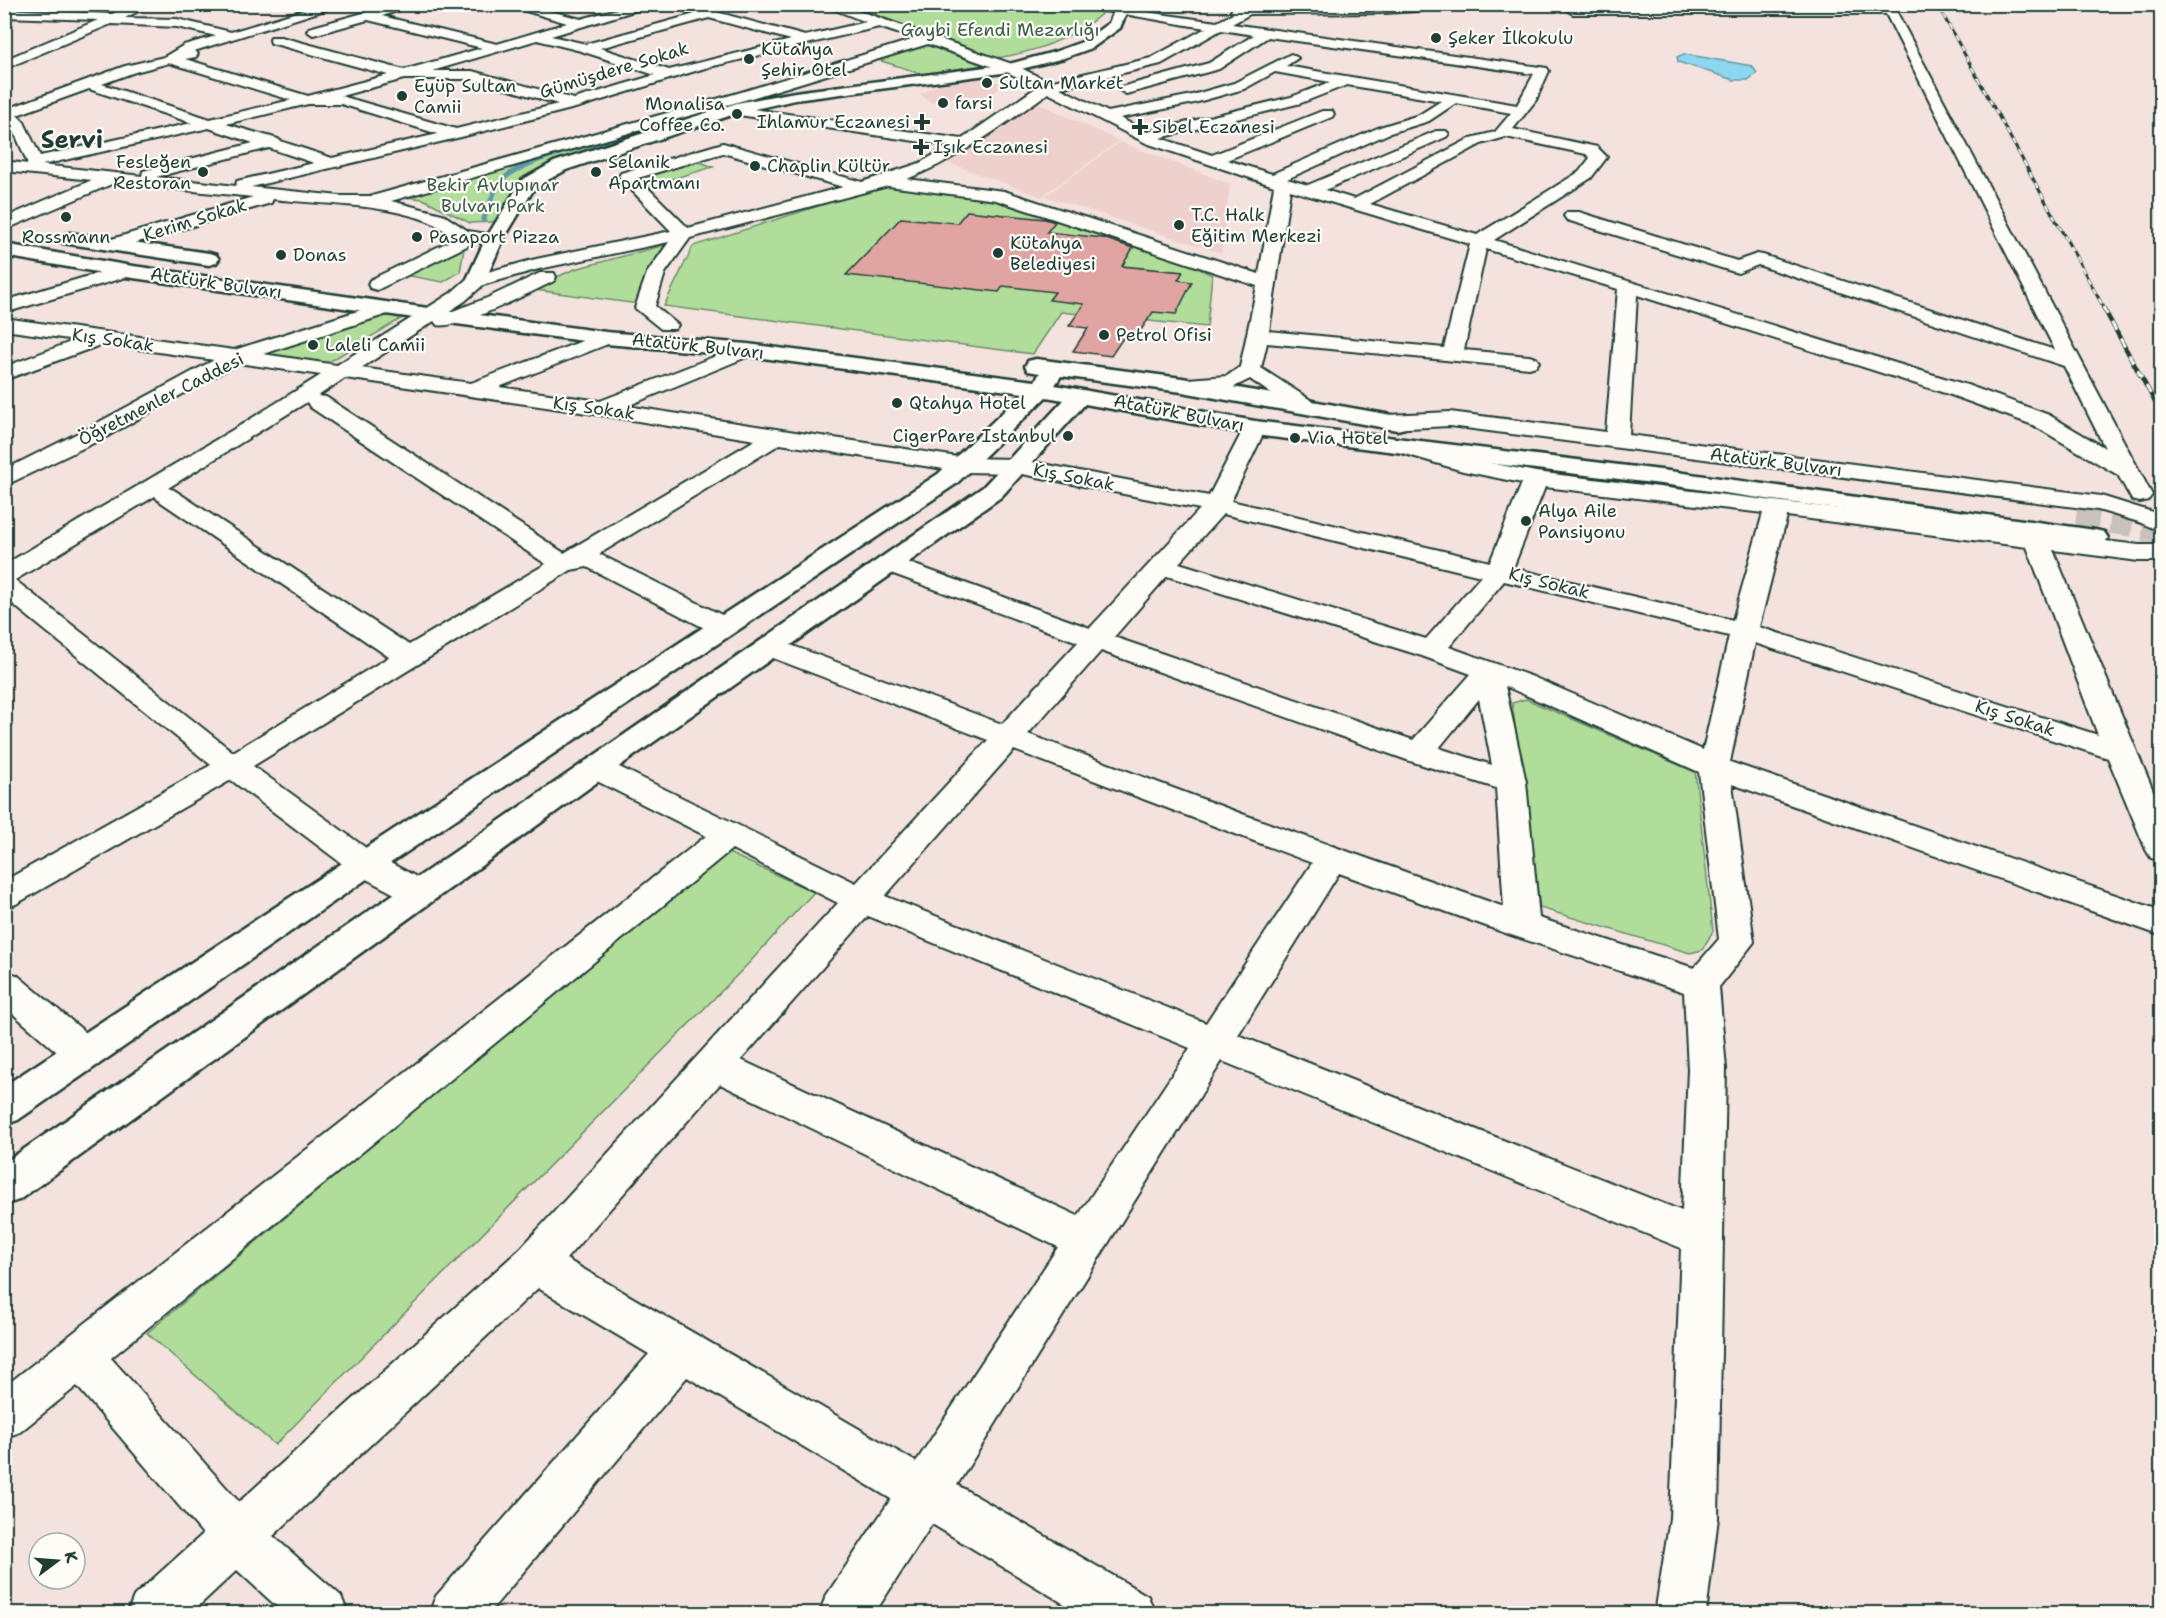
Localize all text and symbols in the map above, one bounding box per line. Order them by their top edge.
park label: Gaybi Efendi Mezarlığı [900,18,1100,42]
place label: Şeker İlkokulu [1448,26,1573,50]
marker: Şeker İlkokulu [1429,31,1443,45]
street label: Gümüşdere Sokak [536,36,692,104]
place label: Kütahya Şehir Otel [761,37,848,82]
marker: Kütahya Şehir Otel [742,52,756,66]
place label: Sultan Market [999,71,1124,95]
place label: Eyüp Sultan Camii [414,74,516,119]
marker: Sultan Market [980,76,994,90]
marker: Eyüp Sultan Camii [395,89,409,103]
place label: farsi [955,91,993,115]
place label: Monalisa Coffee Co. [639,92,725,137]
marker: farsi [936,96,950,110]
marker: Monalisa Coffee Co. [730,107,744,121]
place label: Ihlamur Eczanesi [757,110,910,134]
marker: Ihlamur Eczanesi [915,115,929,129]
place label: Sibel Eczanesi [1152,115,1275,139]
marker: Sibel Eczanesi [1133,120,1147,134]
district label: Servi [41,124,103,156]
place label: Işık Eczanesi [933,135,1048,159]
marker: Işık Eczanesi [914,140,928,154]
place label: Fesleğen Restoran [113,150,191,195]
place label: Selanik Apartmanı [608,150,700,195]
place label: Chaplin Kültür [767,154,890,178]
marker: Chaplin Kültür [748,159,762,173]
marker: Fesleğen Restoran [196,165,210,179]
marker: Selanik Apartmanı [589,165,603,179]
park label: Bekir Avlupınar Bulvarı Park [426,173,560,218]
street label: Kerim Sokak [140,193,250,247]
place label: T.C. Halk Eğitim Merkezi [1191,203,1321,248]
marker: Rossmann [59,210,73,224]
marker: T.C. Halk Eğitim Merkezi [1172,218,1186,232]
place label: Rossmann [22,225,110,249]
place label: Pasaport Pizza [429,225,559,249]
marker: Pasaport Pizza [410,230,424,244]
place label: Kütahya Belediyesi [1010,231,1096,276]
place label: Donas [293,243,347,267]
marker: Kütahya Belediyesi [991,246,1005,260]
marker: Donas [274,248,288,262]
street label: Atatürk Bulvarı [149,262,283,304]
street label: Kış Sokak [70,322,156,358]
place label: Petrol Ofisi [1116,323,1212,347]
street label: Atatürk Bulvarı [631,327,765,365]
marker: Petrol Ofisi [1097,328,1111,342]
place label: Laleli Camii [325,333,425,357]
marker: Laleli Camii [306,338,320,352]
street label: Öğretmenler Caddesi [74,347,248,451]
street label: Atatürk Bulvarı [1112,389,1246,437]
street label: Kış Sokak [551,390,637,426]
place label: Qtahya Hotel [909,391,1026,415]
marker: Qtahya Hotel [890,396,904,410]
place label: CigerPare Istanbul [893,424,1057,448]
place label: Via Hotel [1307,426,1389,450]
marker: CigerPare Istanbul [1061,429,1075,443]
marker: Via Hotel [1288,431,1302,445]
street label: Atatürk Bulvarı [1709,442,1843,482]
street label: Kış Sokak [1031,457,1117,497]
place label: Alya Aile Pansiyonu [1538,499,1625,544]
marker: Alya Aile Pansiyonu [1519,514,1533,528]
street label: Kış Sokak [1506,561,1592,605]
street label: Kış Sokak [1972,694,2058,742]
north arrow [27,1531,87,1591]
text: K [59,1549,83,1565]

